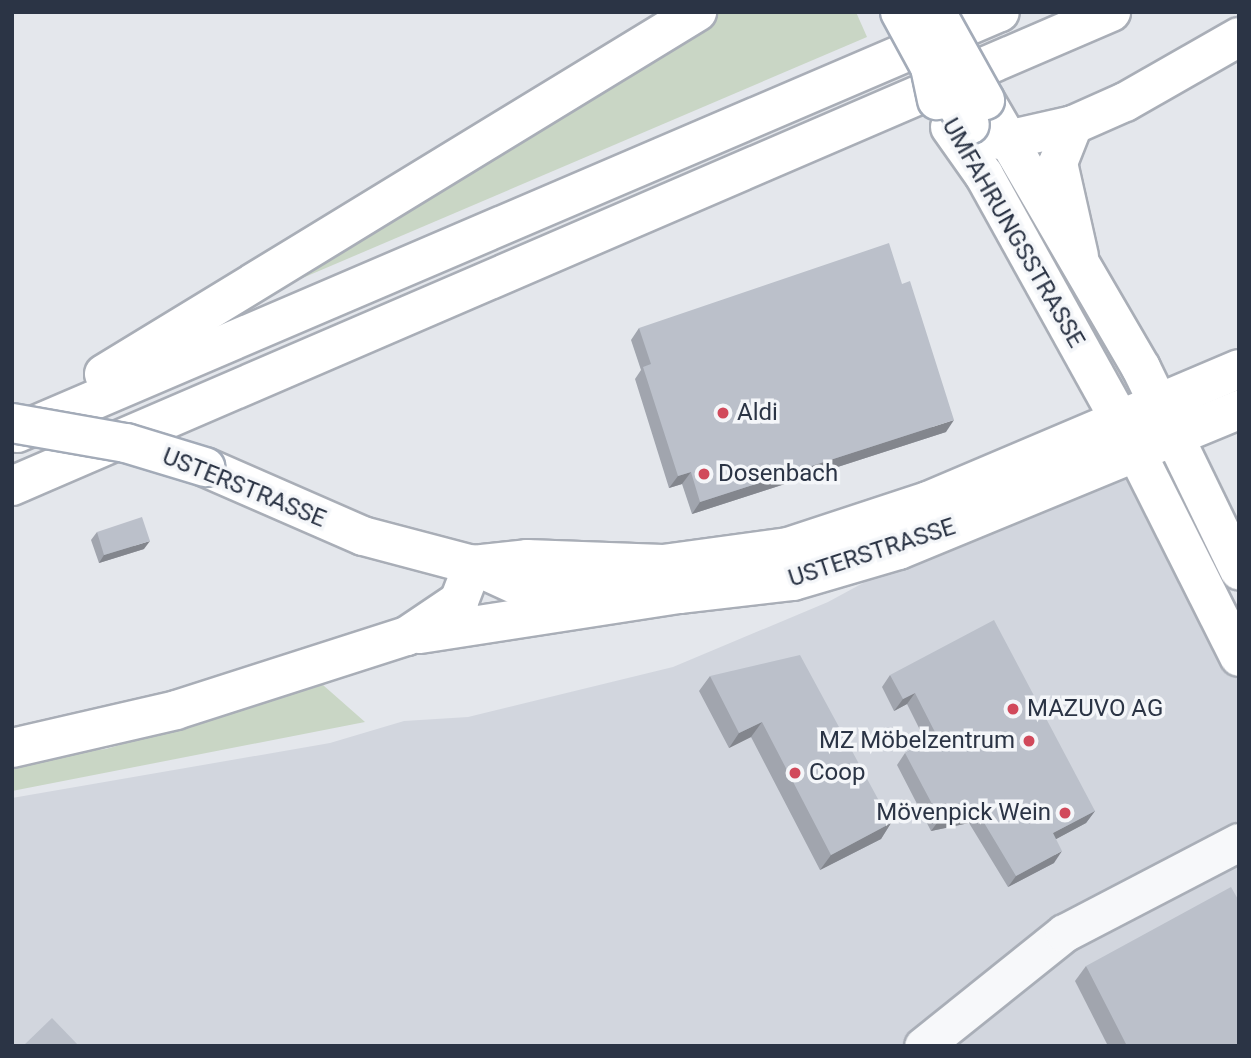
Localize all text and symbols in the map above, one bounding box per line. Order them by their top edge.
street label: UMFAHRUNGSSTRASSE [936,113,1090,353]
place label: Aldi [737,399,778,427]
marker: Aldi [715,405,731,421]
street label: USTERSTRASSE [158,442,330,534]
place label: Dosenbach [718,460,838,488]
marker: Dosenbach [696,466,712,482]
street label: USTERSTRASSE [785,512,959,594]
place label: MAZUVO AG [1027,695,1163,723]
marker: MAZUVO AG [1005,701,1021,717]
place label: MZ Möbelzentrum [819,727,1015,755]
marker: MZ Möbelzentrum [1021,733,1037,749]
place label: Coop [809,759,865,787]
marker: Coop [787,765,803,781]
place label: Mövenpick Wein [876,799,1051,827]
marker: Mövenpick Wein [1057,805,1073,821]

